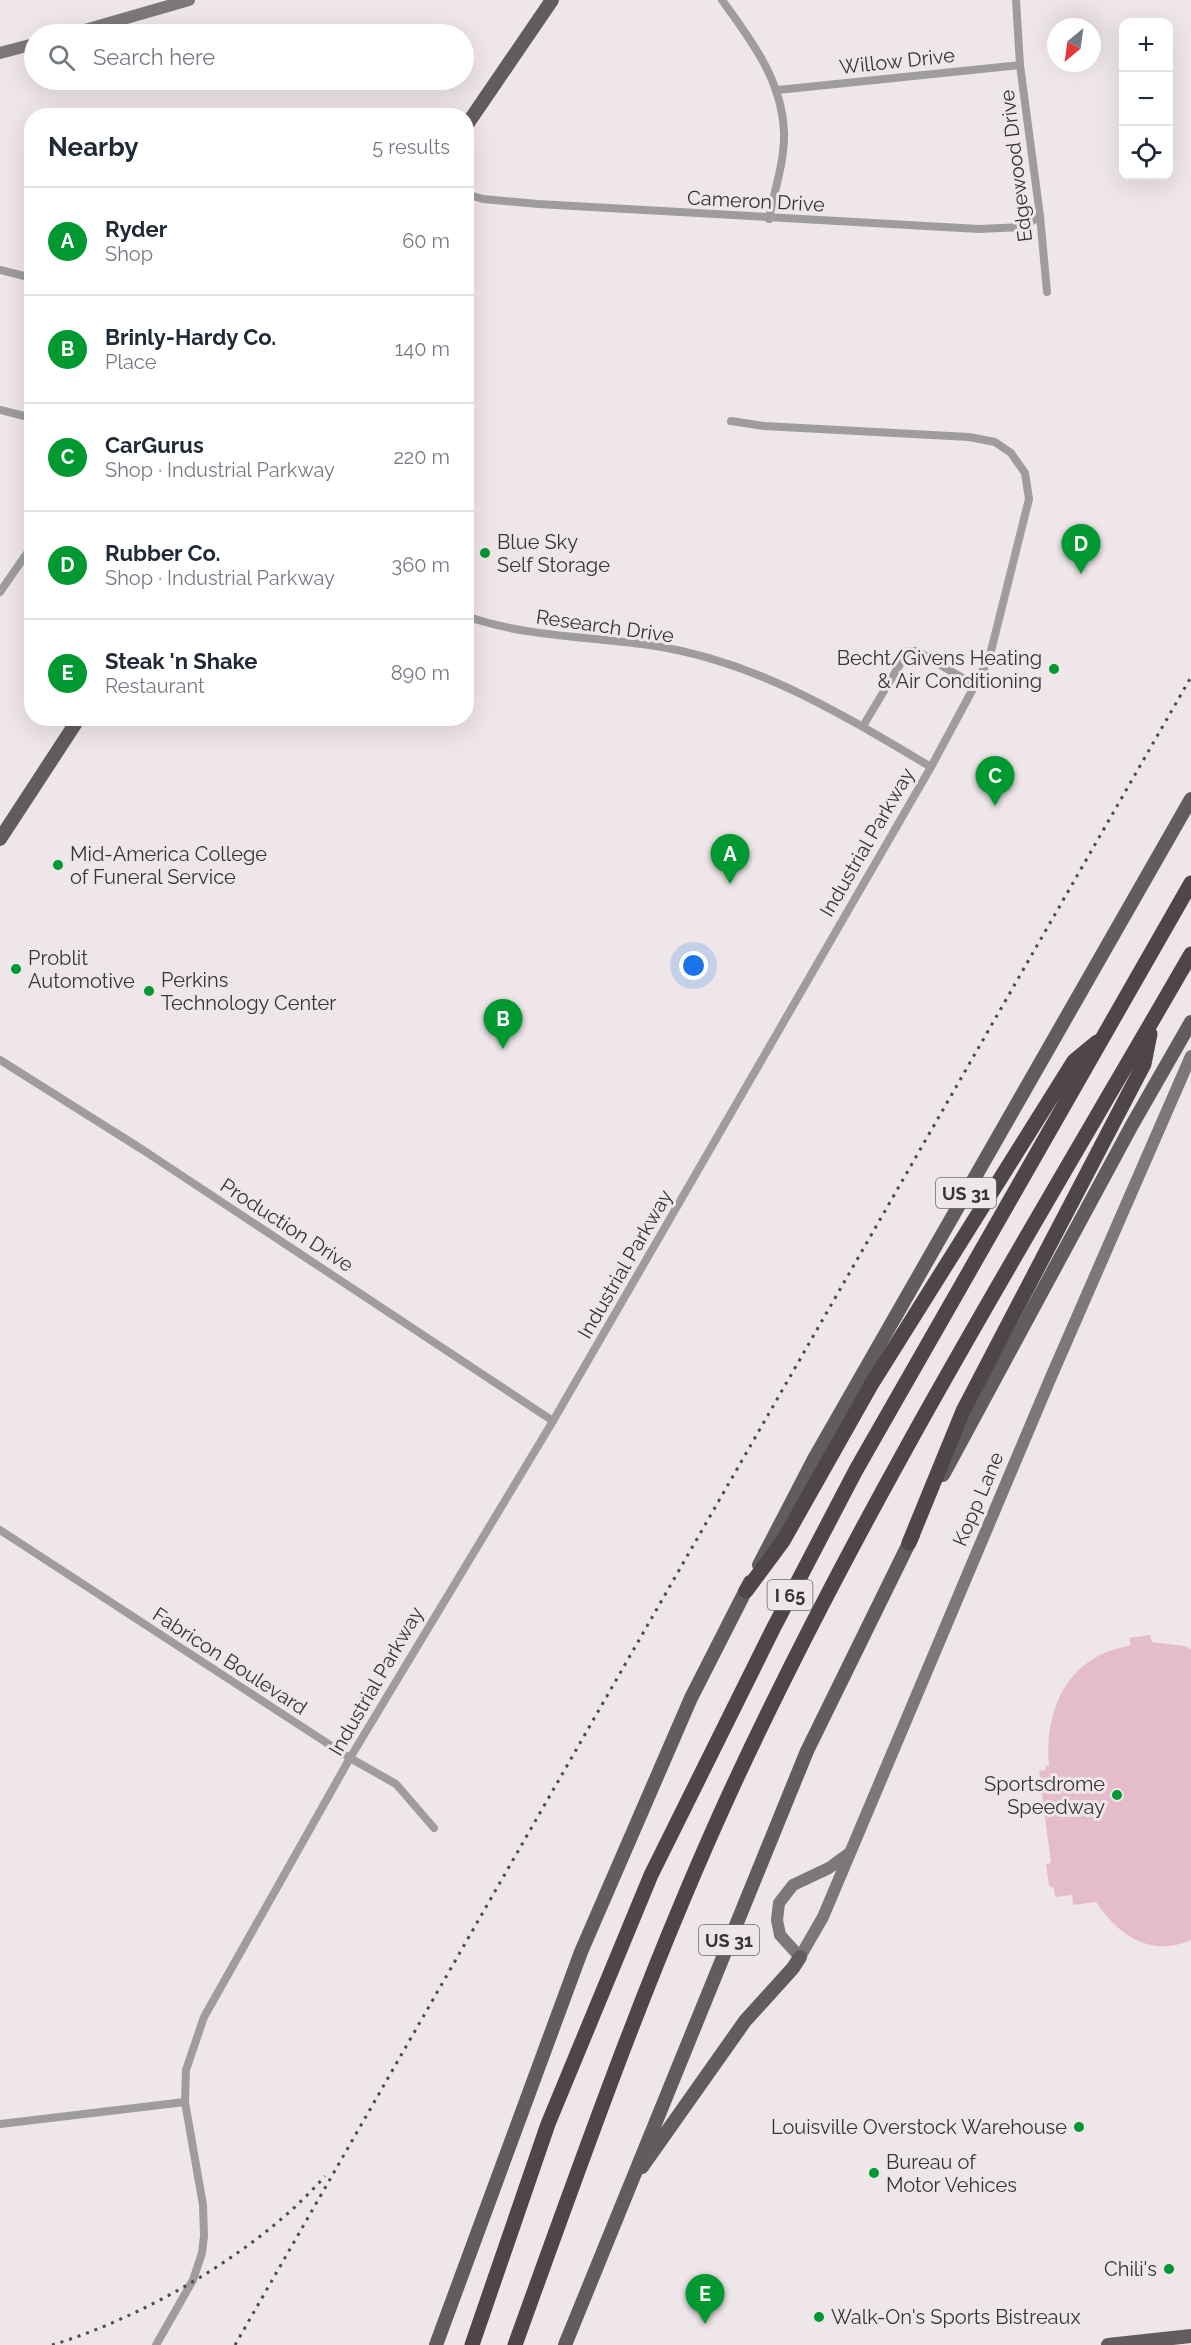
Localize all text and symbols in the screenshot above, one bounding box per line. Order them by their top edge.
north arrow [1047,18,1101,72]
map controls [1119,18,1173,180]
button: + [1119,18,1173,72]
search box [24,24,474,90]
icon: search [45,41,78,74]
street label: Willow Drive [838,43,956,79]
text: Search here [93,44,215,70]
button: − [1119,72,1173,126]
street label: Edgewood Drive [995,88,1037,243]
button: locate [1119,126,1173,180]
text: Nearby [48,132,138,162]
text: 5 results [372,135,450,159]
street label: Cameron Drive [687,185,826,217]
text: Ryder [105,216,167,242]
text: A [61,229,74,253]
text: 60 m [402,229,450,253]
text: Shop [105,242,153,266]
text: Brinly-Hardy Co. [105,324,276,350]
text: B [61,337,74,361]
text: 140 m [395,337,450,361]
text: Place [105,350,156,374]
text: CarGurus [105,432,204,458]
text: C [61,445,74,469]
text: 220 m [393,445,450,469]
text: Shop · Industrial Parkway [105,458,335,482]
pin: D [1062,524,1100,574]
place label: Blue Sky Self Storage [497,530,610,577]
text: Rubber Co. [105,540,221,566]
marker: Blue Sky Self Storage [478,546,492,560]
text: D [60,553,75,577]
text: 360 m [392,553,450,577]
text: Shop · Industrial Parkway [105,566,335,590]
street label: Research Drive [535,604,676,648]
place label: Becht/Givens Heating & Air Conditioning [837,646,1042,693]
text: Steak 'n Shake [105,648,258,674]
text: E [61,661,74,685]
text: 890 m [391,661,450,685]
marker: Becht/Givens Heating & Air Conditioning [1047,662,1061,676]
text: Restaurant [105,674,205,698]
pin: C [976,756,1014,806]
street label: Industrial Parkway [815,763,919,921]
pin: A [710,834,750,884]
place label: Mid-America College of Funeral Service [70,842,267,889]
marker: Mid-America College of Funeral Service [51,858,65,872]
place label: Problit Automotive [28,946,135,993]
your location [679,951,708,980]
marker: Problit Automotive [9,962,23,976]
place label: Perkins Technology Center [161,968,336,1015]
marker: Perkins Technology Center [142,984,156,998]
pin: B [484,1000,522,1049]
street label: Production Drive [216,1173,358,1277]
road number: US 31 [936,1178,996,1208]
street label: Industrial Parkway [573,1185,677,1343]
street label: Kopp Lane [947,1448,1009,1550]
road number: I 65 [768,1580,812,1610]
street label: Fabricon Boulevard [148,1602,312,1720]
street label: Industrial Parkway [324,1602,428,1760]
place label: Sportsdrome Speedway [984,1772,1105,1819]
marker: Sportsdrome Speedway [1110,1788,1124,1802]
road number: US 31 [699,1925,759,1955]
place label: Louisville Overstock Warehouse [771,2115,1067,2139]
marker: Louisville Overstock Warehouse [1072,2120,1086,2134]
place label: Bureau of Motor Vehices [886,2150,1017,2197]
marker: Bureau of Motor Vehices [867,2166,881,2180]
place label: Chili's [1104,2257,1157,2281]
marker: Chili's [1162,2262,1176,2276]
pin: E [686,2274,724,2324]
place label: Walk-On's Sports Bistreaux [831,2305,1080,2329]
marker: Walk-On's Sports Bistreaux [812,2310,826,2324]

